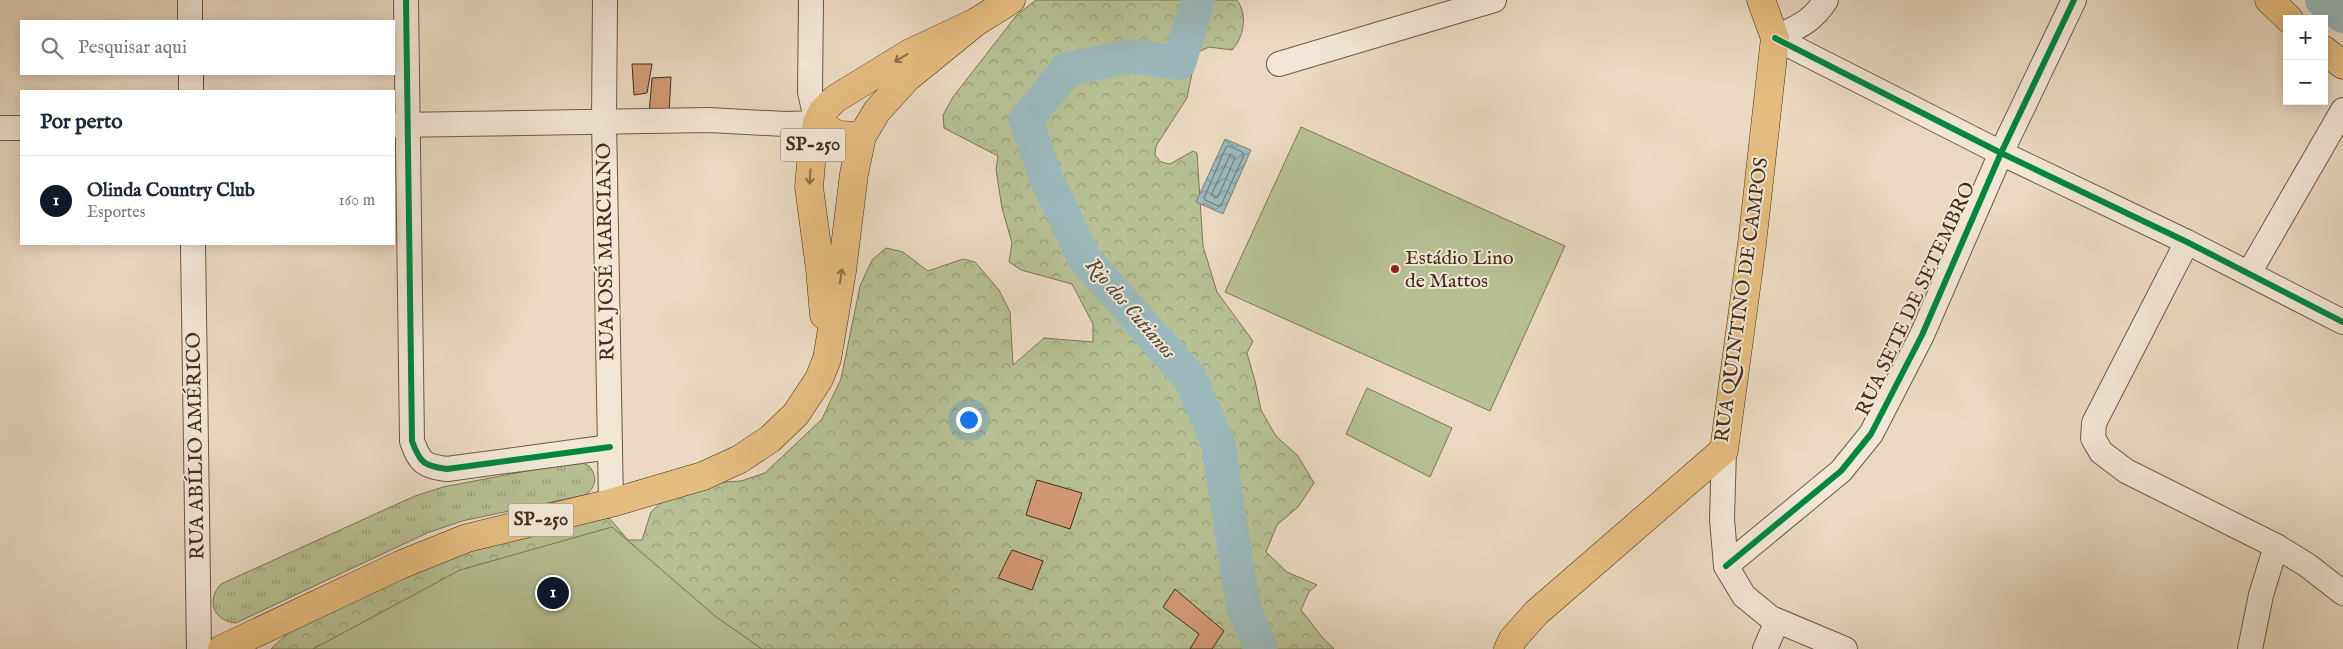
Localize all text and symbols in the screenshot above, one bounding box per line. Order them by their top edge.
map controls [2283,15,2328,105]
button: + [2283,15,2328,60]
search box [20,20,395,75]
icon: search [38,34,66,62]
text: Pesquisar aqui [78,36,187,60]
one-way arrow [894,54,908,64]
button: − [2283,60,2328,105]
text: Por perto [40,109,122,136]
road number: SP-250 [780,128,846,162]
street label: RUA JOSÉ MARCIANO [592,143,620,361]
street label: RUA QUINTINO DE CAMPOS [1710,156,1774,444]
one-way arrow [805,169,814,185]
street label: RUA SETE DE SETEMBRO [1851,178,1981,420]
text: Olinda Country Club [87,179,255,203]
text: 1 [53,191,59,211]
text: 160 m [339,191,375,211]
text: Esportes [87,203,145,223]
place label: Estádio Lino de Mattos [1405,246,1514,294]
water label: Rio dos Cutianos [1079,253,1182,366]
marker: Estádio Lino de Mattos [1389,263,1401,275]
one-way arrow [836,268,846,284]
street label: RUA ABÍLIO AMÉRICO [182,332,210,560]
your location [956,407,982,433]
road number: SP-250 [508,504,574,536]
pin: 1 [537,574,569,612]

